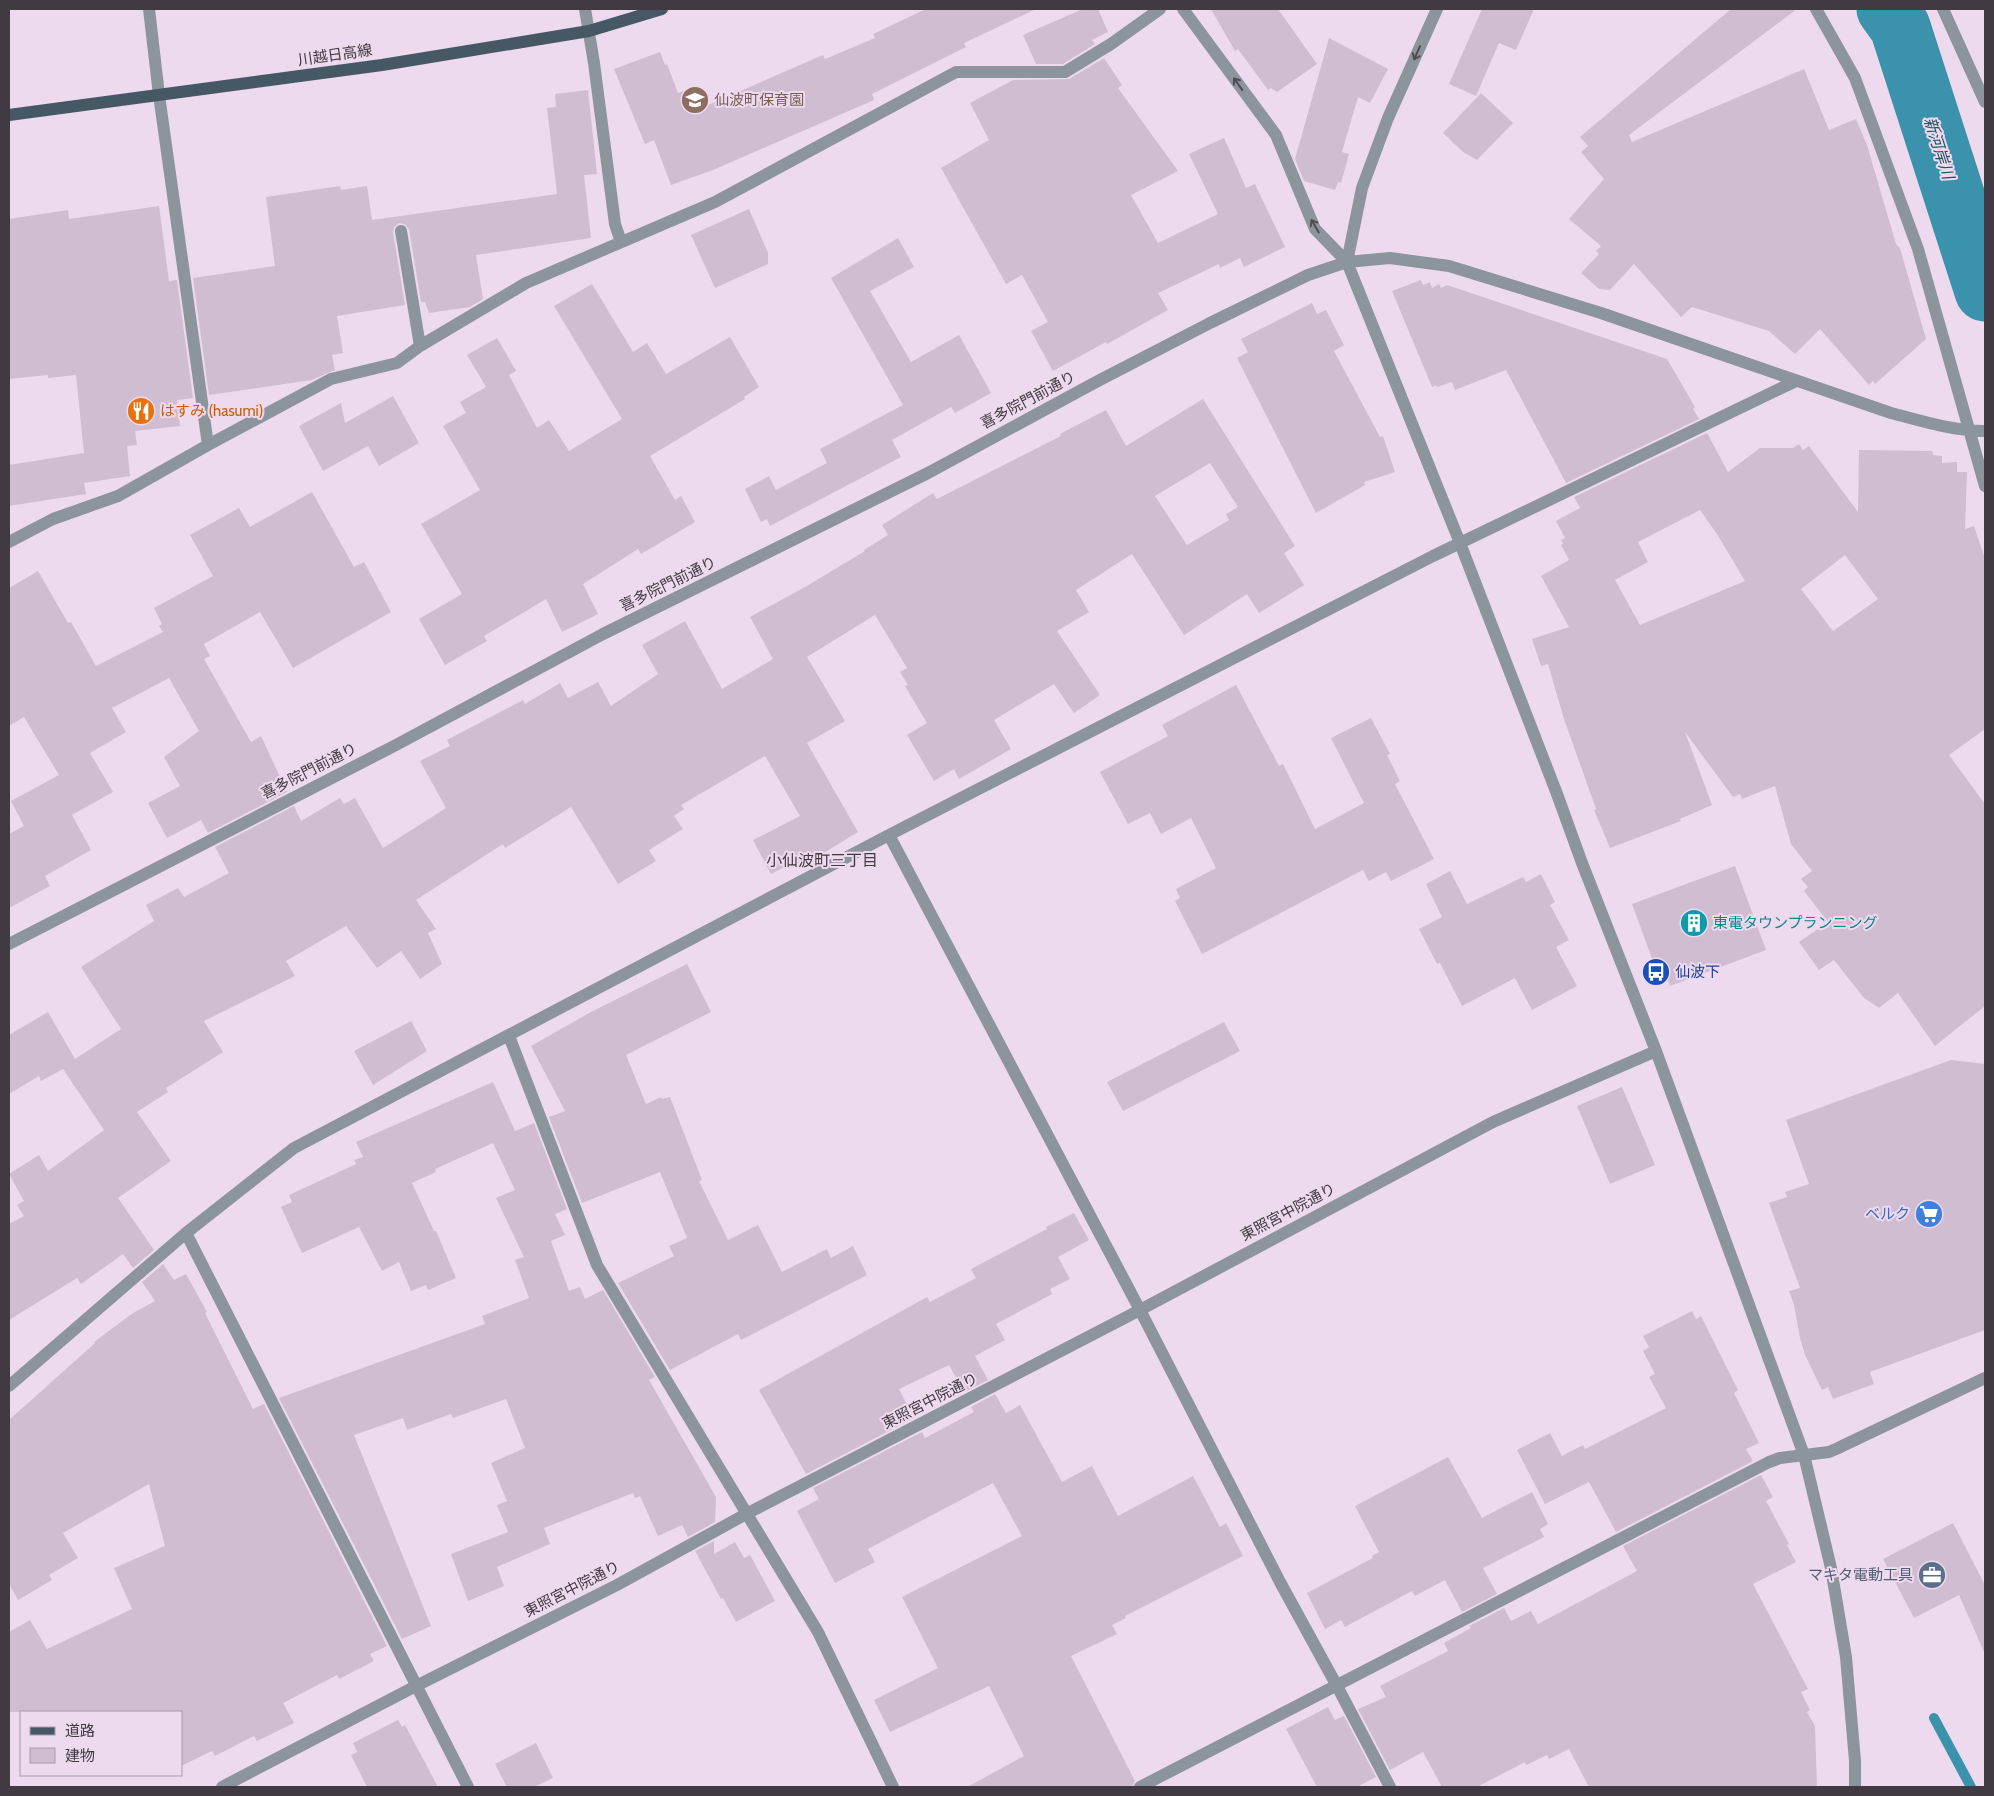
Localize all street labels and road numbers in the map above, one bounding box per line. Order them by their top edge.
street label: 川越日高線 [297,41,373,69]
street label: 喜多院門前通り [977,367,1079,433]
street label: 喜多院門前通り [617,553,719,615]
street label: 喜多院門前通り [258,739,360,803]
street label: 東照宮中院通り [1237,1179,1339,1245]
street label: 東照宮中院通り [879,1369,981,1433]
street label: 東照宮中院通り [521,1557,623,1621]

